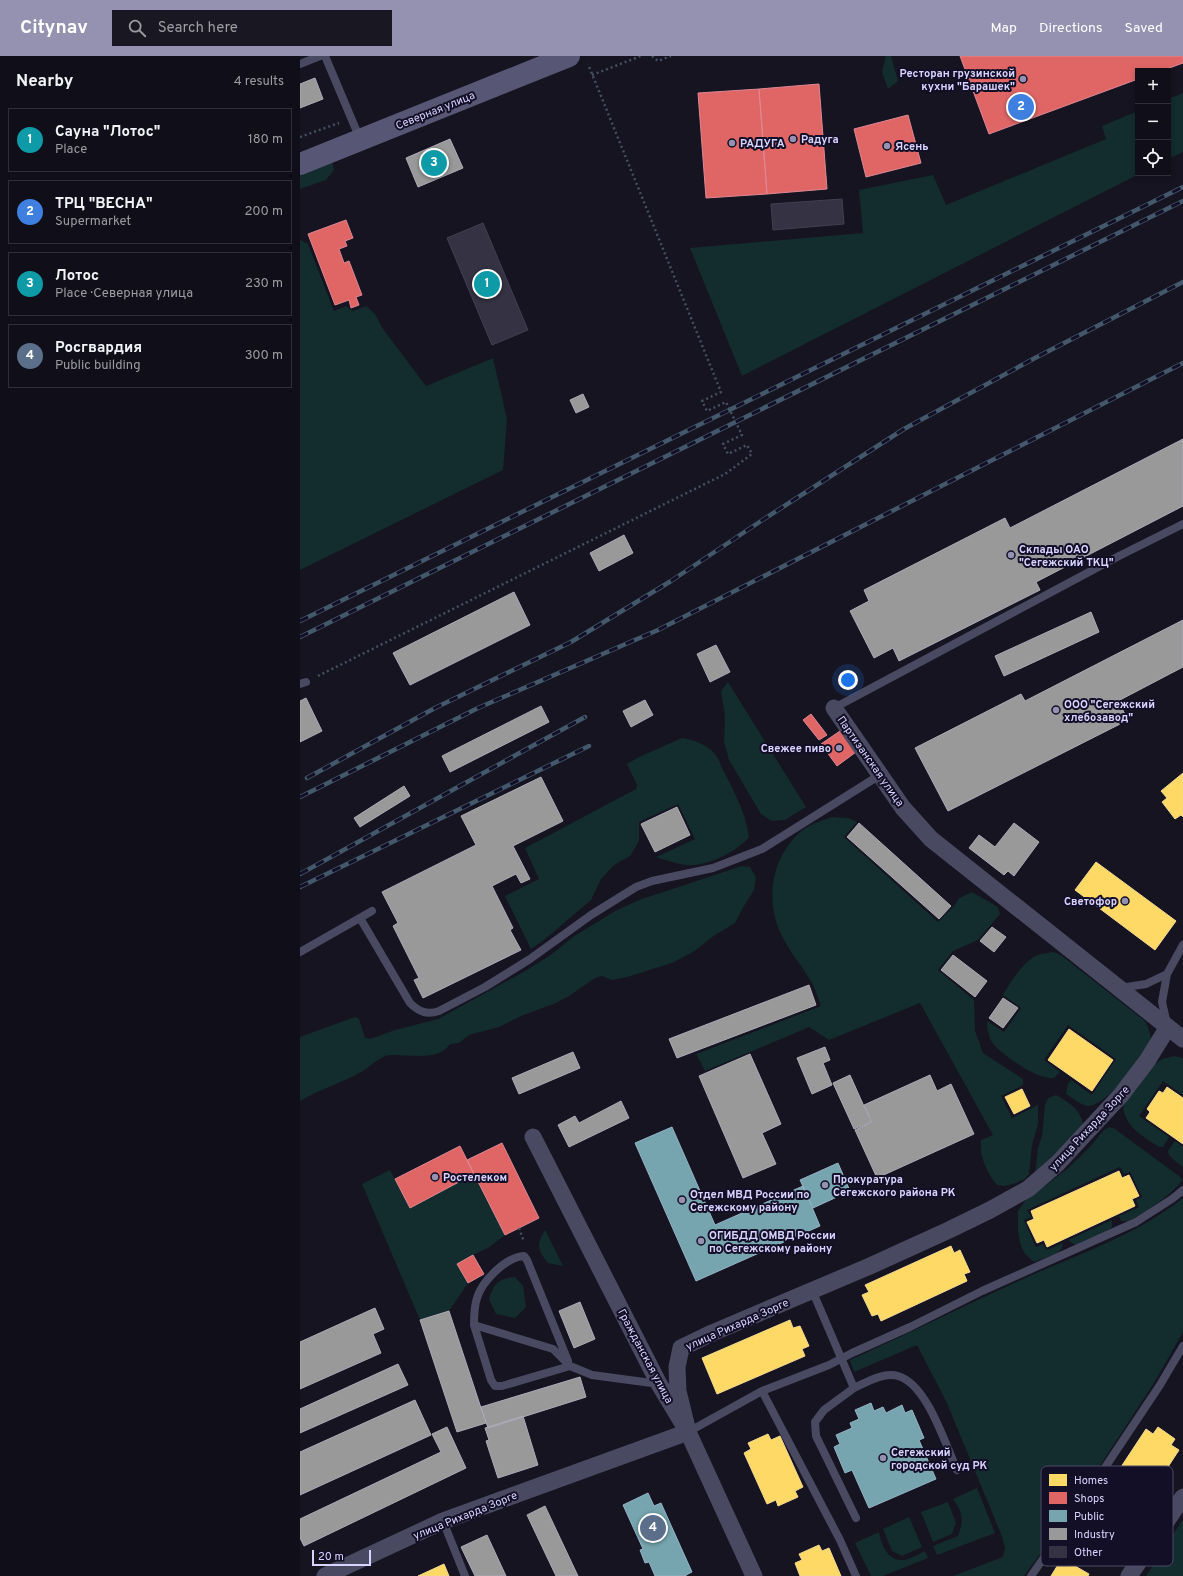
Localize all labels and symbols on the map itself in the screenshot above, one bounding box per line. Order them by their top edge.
place label: Ресторан грузинской кухни "Барашек" [900,67,1015,94]
marker: Ресторан грузинской кухни "Барашек" [1018,74,1028,84]
street label: Северная улица [394,89,477,133]
pin: 2 [1008,92,1034,122]
place label: Радуга [801,133,839,147]
marker: Радуга [788,134,798,144]
place label: РАДУГА [740,137,785,151]
marker: РАДУГА [727,138,737,148]
place label: Ясень [895,140,929,154]
marker: Ясень [882,141,892,151]
pin: 3 [421,148,447,178]
pin: 1 [474,269,500,299]
place label: Склады ОАО "Сегежский ТКЦ" [1019,543,1114,570]
marker: Склады ОАО "Сегежский ТКЦ" [1006,550,1016,560]
your location [838,670,858,690]
place label: ООО "Сегежский хлебозавод" [1064,698,1155,725]
marker: ООО "Сегежский хлебозавод" [1051,705,1061,715]
street label: Партизанская улица [834,714,907,810]
place label: Свежее пиво [761,742,831,756]
marker: Свежее пиво [834,743,844,753]
place label: Светофор [1064,895,1117,909]
marker: Светофор [1120,896,1130,906]
street label: улица Рихарда Зорге [1047,1083,1133,1174]
place label: Ростелеком [443,1171,507,1185]
marker: Ростелеком [430,1172,440,1182]
place label: Прокуратура Сегежского района РК [833,1173,956,1200]
marker: Прокуратура Сегежского района РК [820,1180,830,1190]
place label: Отдел МВД России по Сегежскому району [690,1188,810,1215]
marker: Отдел МВД России по Сегежскому району [677,1195,687,1205]
place label: ОГИБДД ОМВД России по Сегежскому району [709,1229,836,1256]
marker: ОГИБДД ОМВД России по Сегежскому району [696,1236,706,1246]
street label: улица Рихарда Зорге [684,1296,791,1354]
street label: Гражданская улица [614,1307,676,1406]
place label: Сегежский городской суд РК [891,1446,987,1473]
marker: Сегежский городской суд РК [878,1453,888,1463]
legend [1041,1466,1173,1566]
text: Homes [1074,1474,1108,1488]
street label: улица Рихарда Зорге [411,1489,520,1543]
text: Shops [1074,1492,1104,1506]
text: Public [1074,1510,1104,1524]
pin: 4 [640,1513,666,1543]
text: Industry [1074,1528,1115,1542]
text: Other [1074,1546,1103,1560]
scale bar [312,1548,371,1567]

